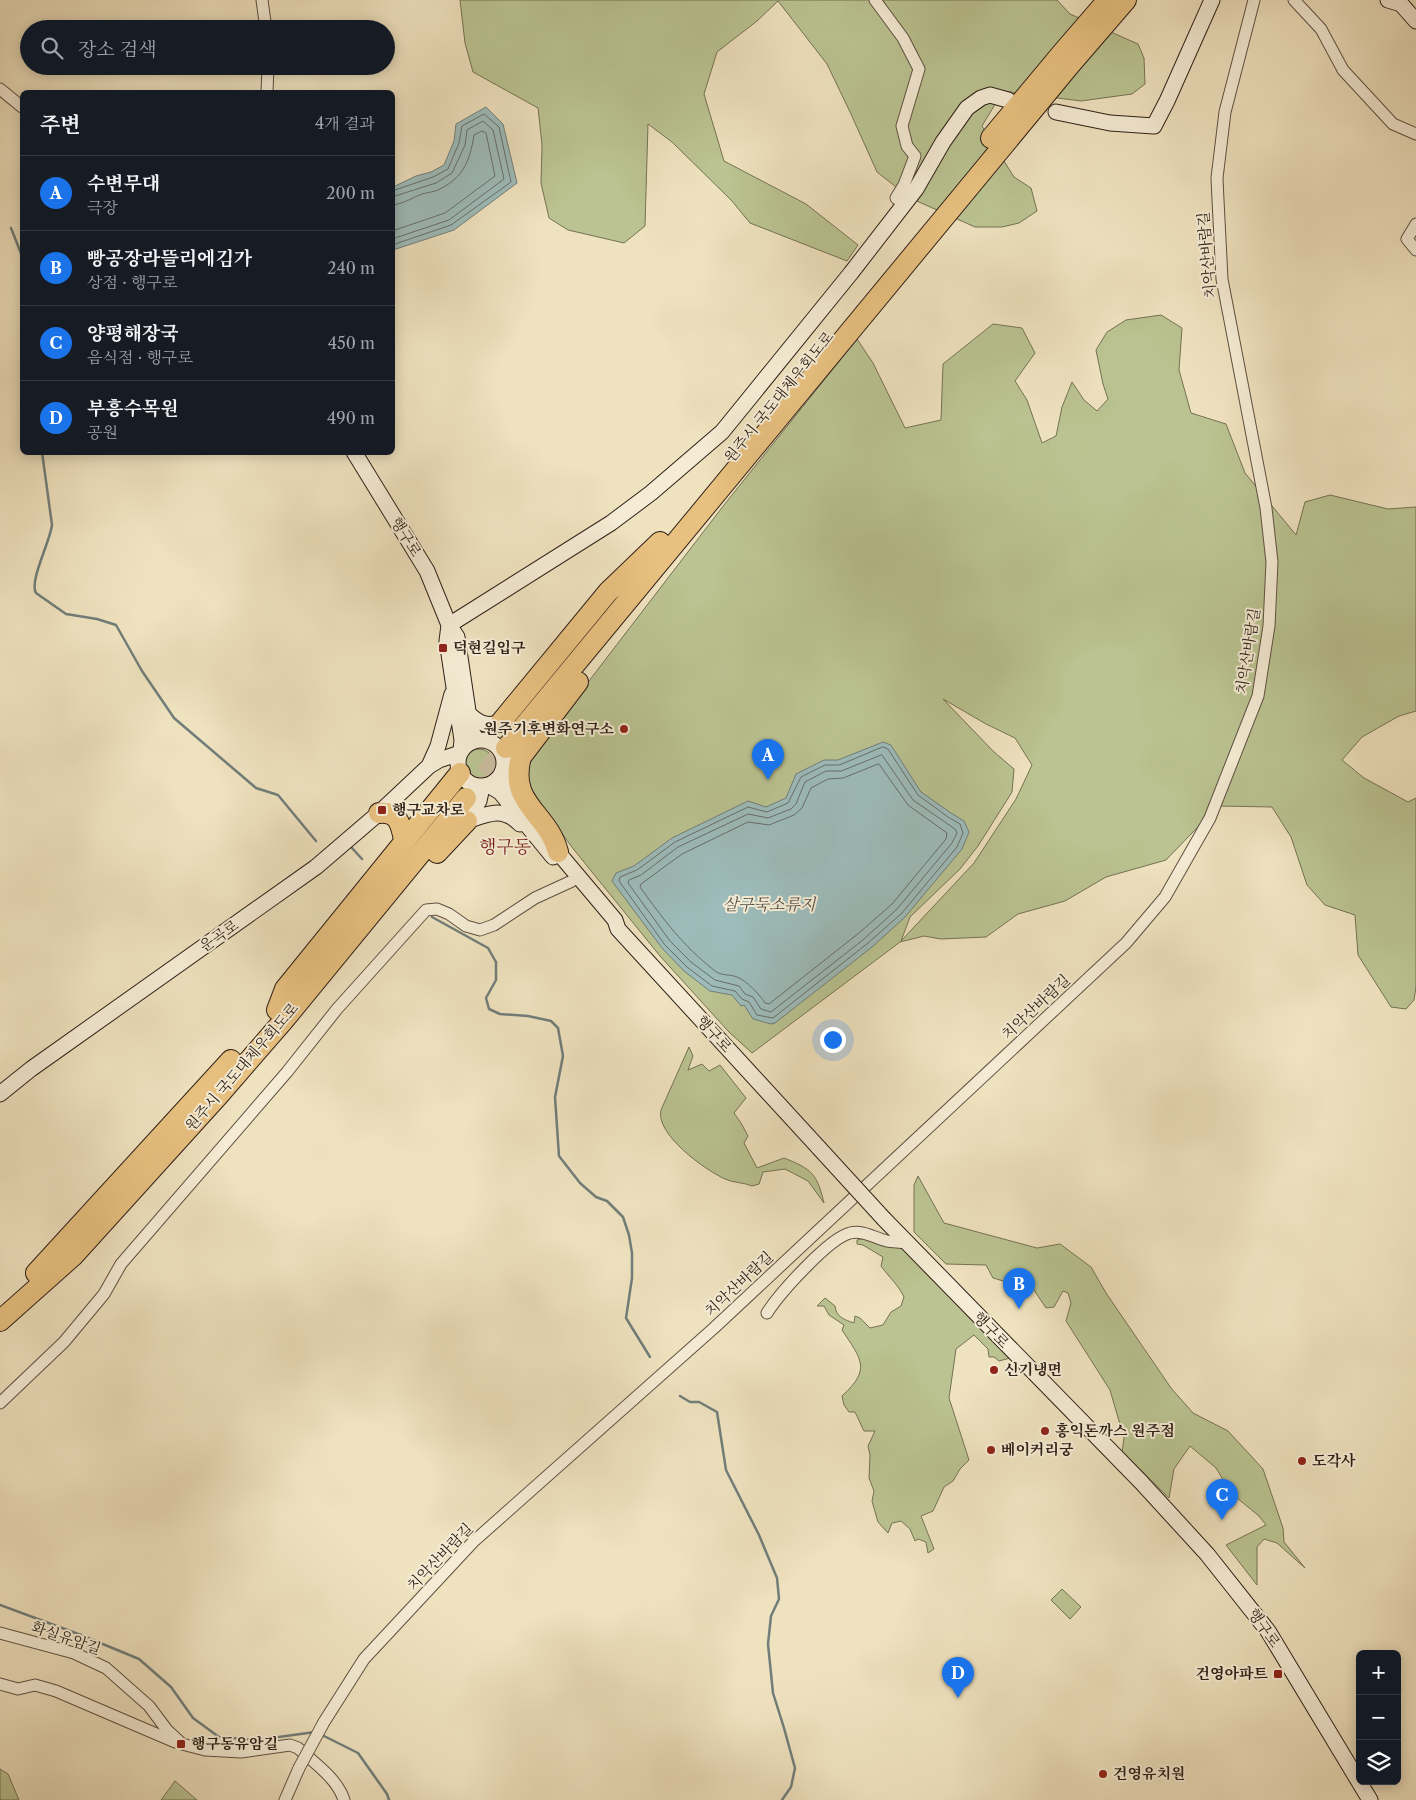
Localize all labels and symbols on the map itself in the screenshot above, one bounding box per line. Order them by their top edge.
street label: 치악산바람길 [1193,211,1220,299]
street label: 원주시 국도대체우회도로 [720,327,838,466]
street label: 행구로 [387,513,426,561]
street label: 치악산바람길 [1231,606,1264,695]
place label: 덕현길입구 [453,638,526,657]
marker: 덕현길입구 [437,642,449,654]
place label: 원주기후변화연구소 [484,719,614,738]
marker: 원주기후변화연구소 [618,723,630,735]
pin: A [752,739,784,780]
place label: 행구교차로 [392,800,465,819]
marker: 행구교차로 [376,804,388,816]
district label: 행구동 [479,836,531,858]
water label: 살구둑소류지 [723,894,817,914]
street label: 운곡로 [195,915,242,956]
street label: 치악산바람길 [997,970,1074,1043]
street label: 원주시 국도대체우회도로 [181,998,303,1135]
street label: 행구로 [693,1011,736,1057]
your location [820,1027,846,1053]
street label: 치악산바람길 [700,1247,777,1320]
pin: B [1003,1268,1035,1309]
street label: 행구로 [969,1307,1014,1352]
place label: 신기냉면 [1004,1360,1062,1379]
marker: 신기냉면 [988,1364,1000,1376]
place label: 홍익돈까스 원주점 [1055,1421,1175,1440]
marker: 홍익돈까스 원주점 [1039,1425,1051,1437]
place label: 베이커리궁 [1001,1440,1074,1459]
marker: 베이커리궁 [985,1444,997,1456]
place label: 도각사 [1312,1451,1356,1470]
marker: 도각사 [1296,1455,1308,1467]
pin: C [1206,1479,1238,1520]
street label: 치악산바람길 [403,1519,477,1595]
street label: 행구로 [1244,1604,1285,1651]
street label: 화실유암길 [29,1617,104,1658]
pin: D [942,1657,974,1698]
place label: 건영아파트 [1196,1664,1269,1683]
marker: 건영아파트 [1272,1668,1284,1680]
place label: 행구동유암길 [191,1734,278,1753]
marker: 행구동유암길 [175,1738,187,1750]
place label: 건영유치원 [1113,1764,1185,1783]
marker: 건영유치원 [1097,1768,1109,1780]

